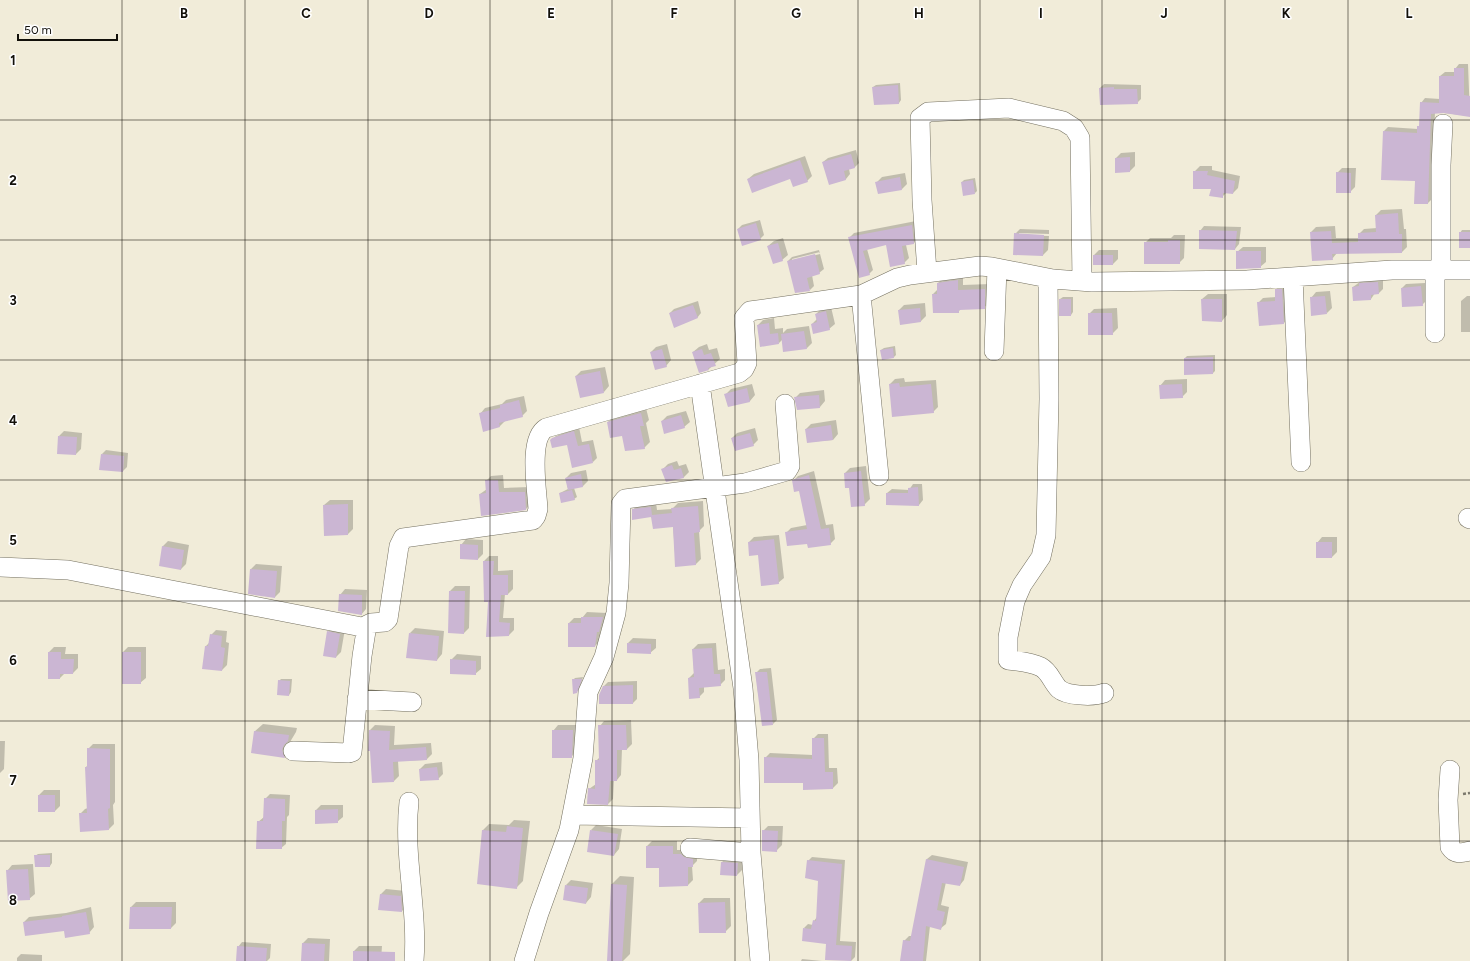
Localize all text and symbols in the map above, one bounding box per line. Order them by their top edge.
text: B [180,6,188,21]
text: C [301,6,311,21]
text: D [424,6,434,21]
text: E [547,6,555,21]
text: F [670,6,678,21]
text: G [791,6,801,21]
text: H [914,6,924,21]
text: I [1039,6,1043,21]
text: J [1160,6,1168,21]
text: K [1282,6,1291,21]
text: L [1406,6,1413,21]
scale bar [18,16,117,42]
text: 50 m [24,23,52,37]
text: 1 [10,53,16,68]
text: 2 [9,173,17,188]
text: 3 [9,293,17,308]
text: 4 [9,413,17,428]
text: 5 [9,533,17,548]
text: 6 [9,653,17,668]
text: 7 [9,773,17,788]
text: 8 [9,893,17,908]

